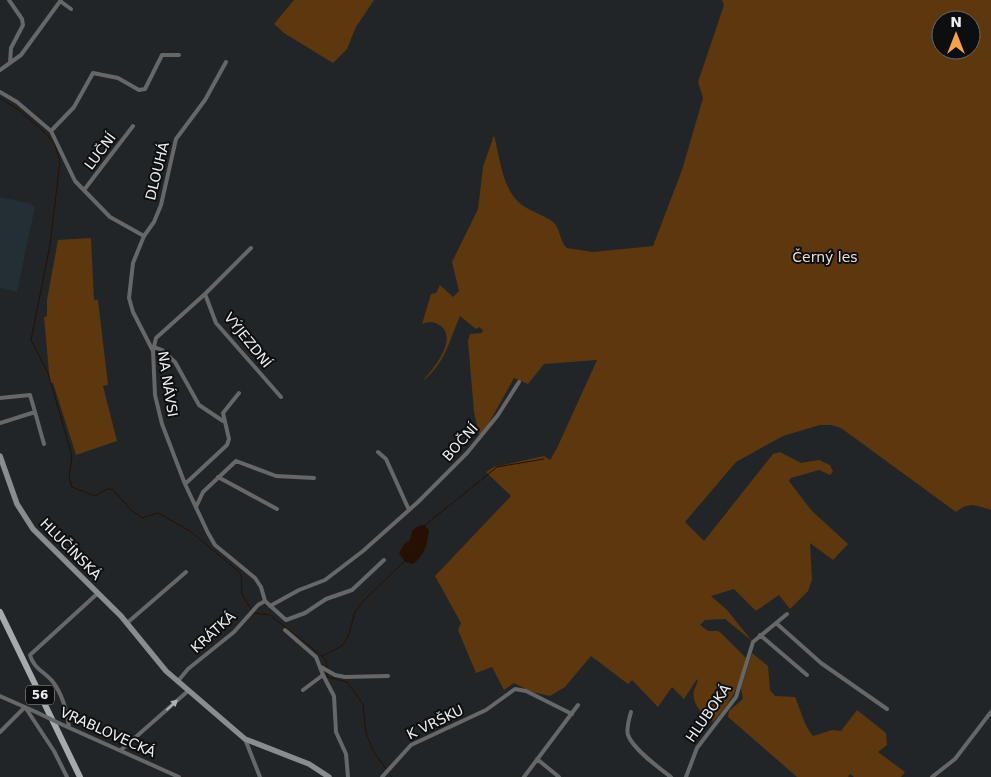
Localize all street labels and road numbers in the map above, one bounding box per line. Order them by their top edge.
street label: LUČNÍ [80,129,119,172]
street label: DLOUHÁ [142,140,172,202]
street label: VÝJEZDNÍ [221,309,275,371]
street label: NA NÁVSI [155,350,181,418]
street label: BOČNÍ [438,419,481,464]
street label: HLUČÍNSKÁ [37,514,106,583]
street label: KRÁTKÁ [188,608,239,656]
street label: HLUBOKÁ [682,681,734,745]
road number: 56 [26,686,54,704]
street label: K VRŠKU [404,701,466,743]
street label: VRABLOVECKÁ [58,704,159,760]

